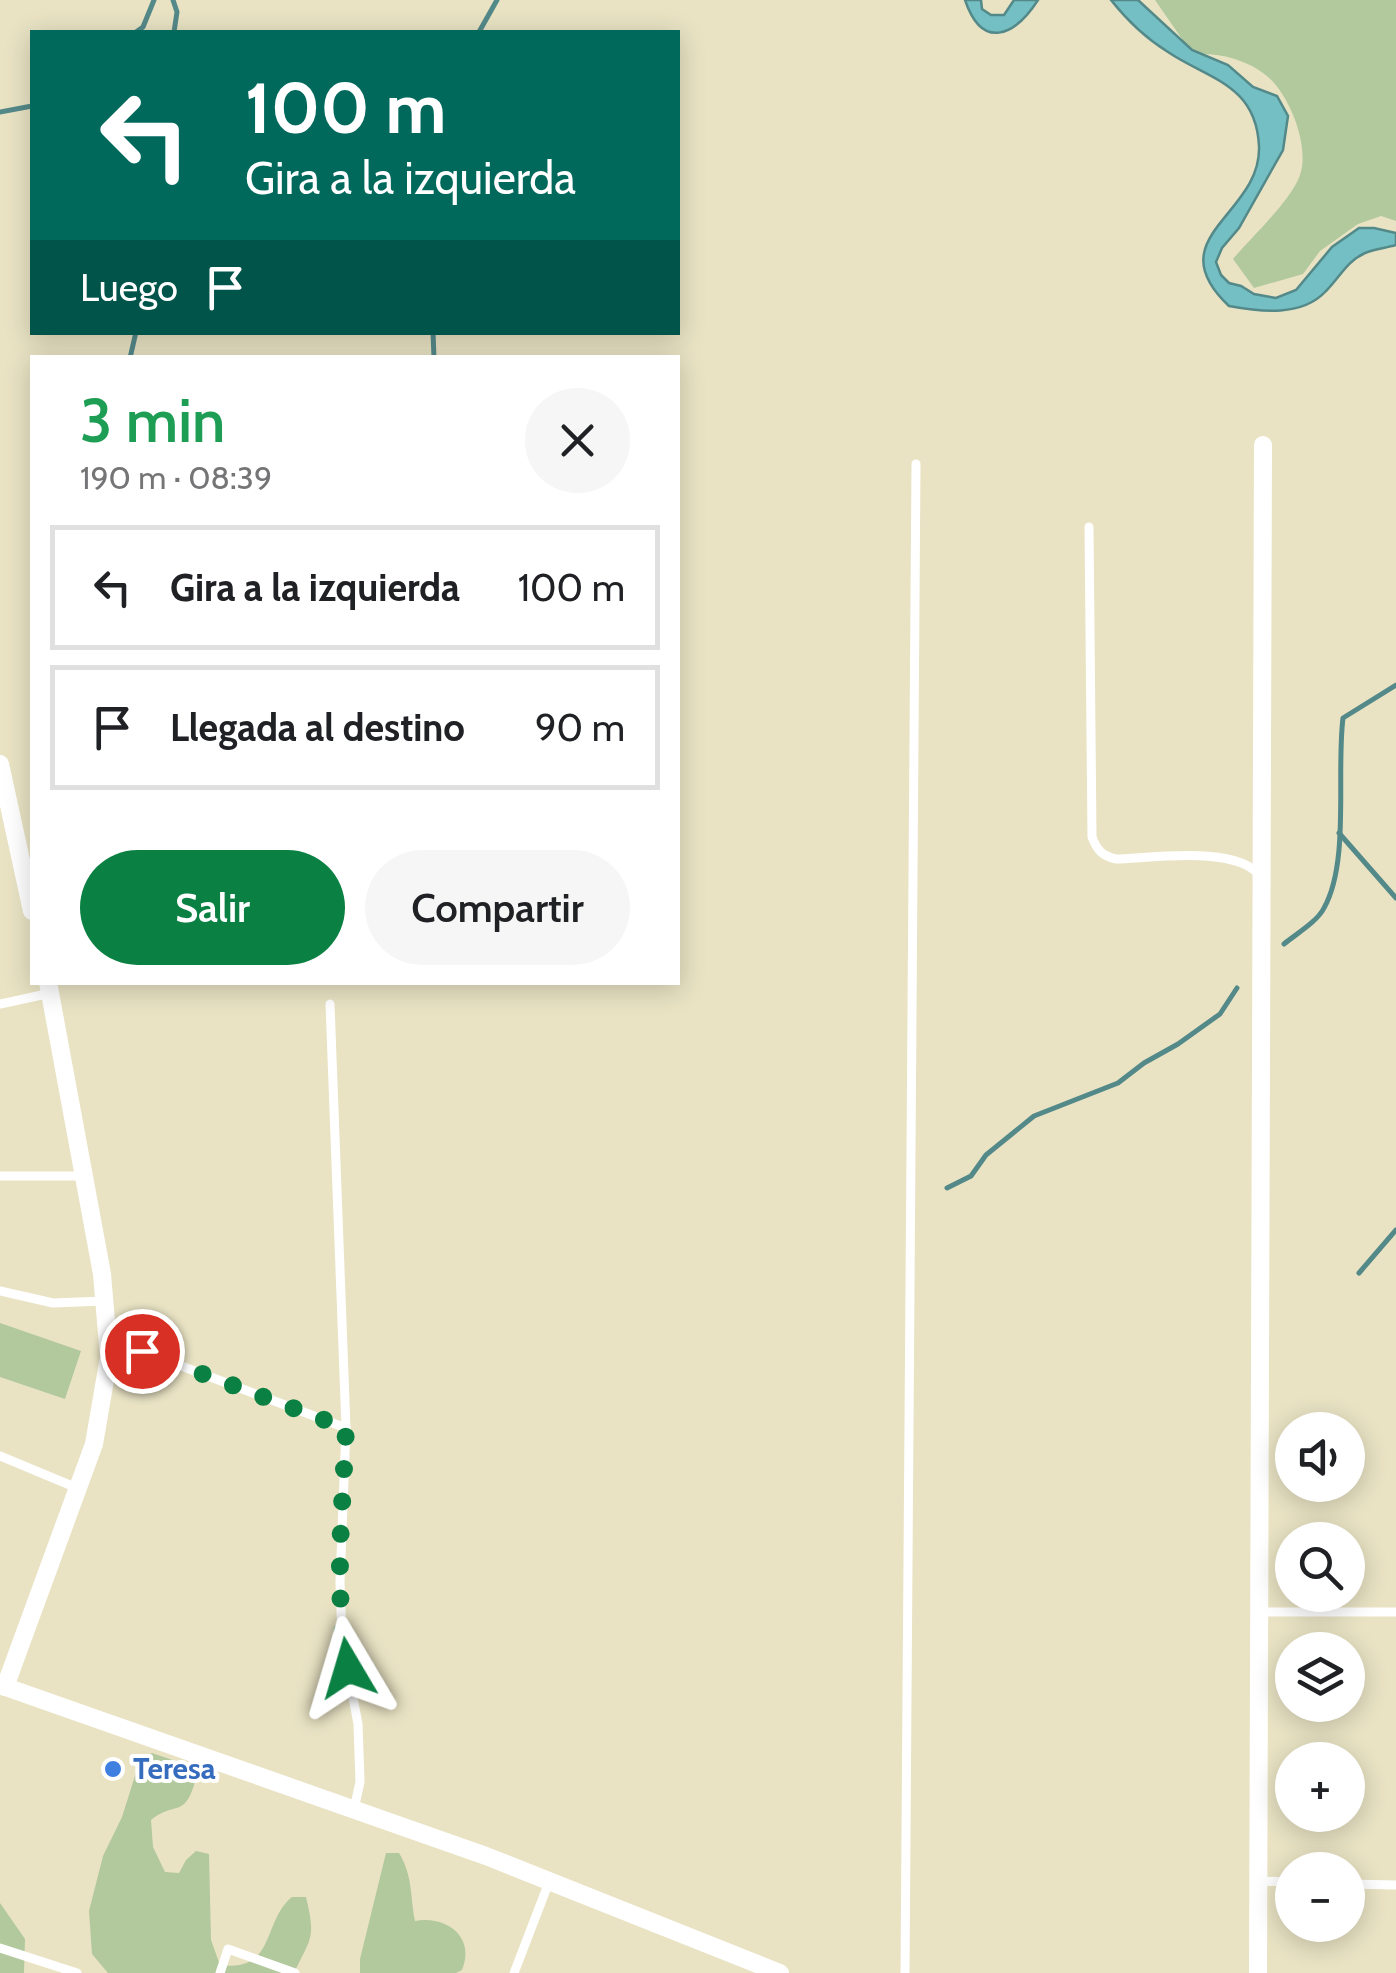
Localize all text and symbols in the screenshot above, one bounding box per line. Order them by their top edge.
text: 100 m [245,65,446,151]
icon: left [80,70,210,200]
text: Gira a la izquierda [245,151,576,205]
icon: arrive [198,260,253,315]
text: Luego [80,264,178,311]
text: 3 min [80,384,225,457]
button: close [525,388,630,493]
text: 190 m · 08:39 [80,458,272,497]
icon: left [85,560,140,615]
text: Gira a la izquierda [170,564,460,611]
text: 100 m [518,564,625,611]
icon: arrive [85,700,140,755]
text: Llegada al destino [170,704,465,751]
text: 90 m [535,704,625,751]
button: Salir [80,850,345,965]
button: Compartir [365,850,630,965]
pin [100,1309,185,1394]
icon: arrive [115,1324,170,1379]
map controls [1275,1412,1365,1942]
button: sound [1275,1412,1365,1502]
button: search [1275,1522,1365,1612]
position arrow [296,1616,400,1720]
button: layers [1275,1632,1365,1722]
button: + [1275,1742,1365,1832]
place label: Teresa [133,1750,216,1787]
marker: Teresa [102,1758,124,1780]
button: − [1275,1852,1365,1942]

